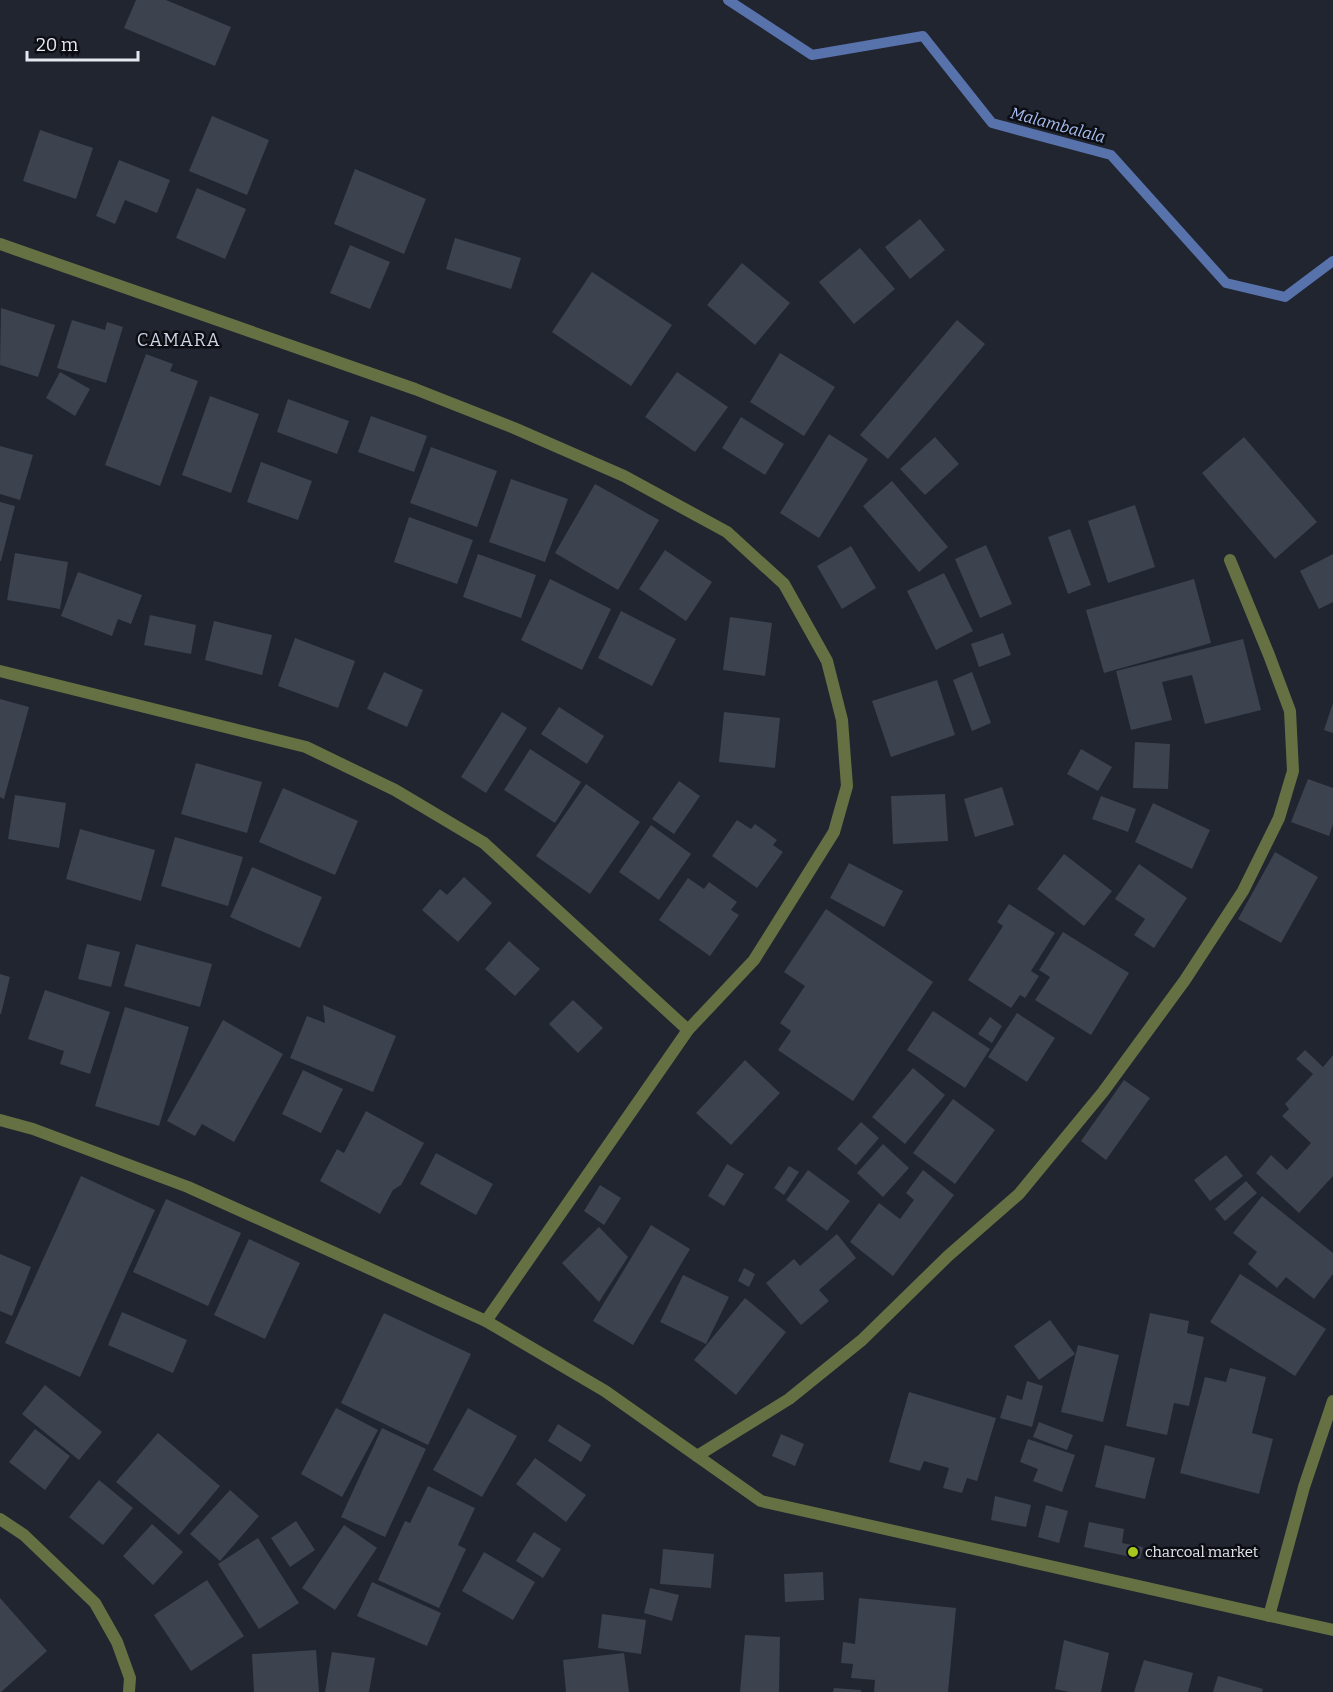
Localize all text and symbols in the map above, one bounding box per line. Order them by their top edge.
scale bar [27,24,138,62]
text: 20 m [36,34,78,56]
water label: Malambalala [1009,103,1107,147]
district label: CAMARA [137,329,221,351]
place label: charcoal market [1145,1543,1259,1561]
marker: charcoal market [1126,1545,1140,1559]

